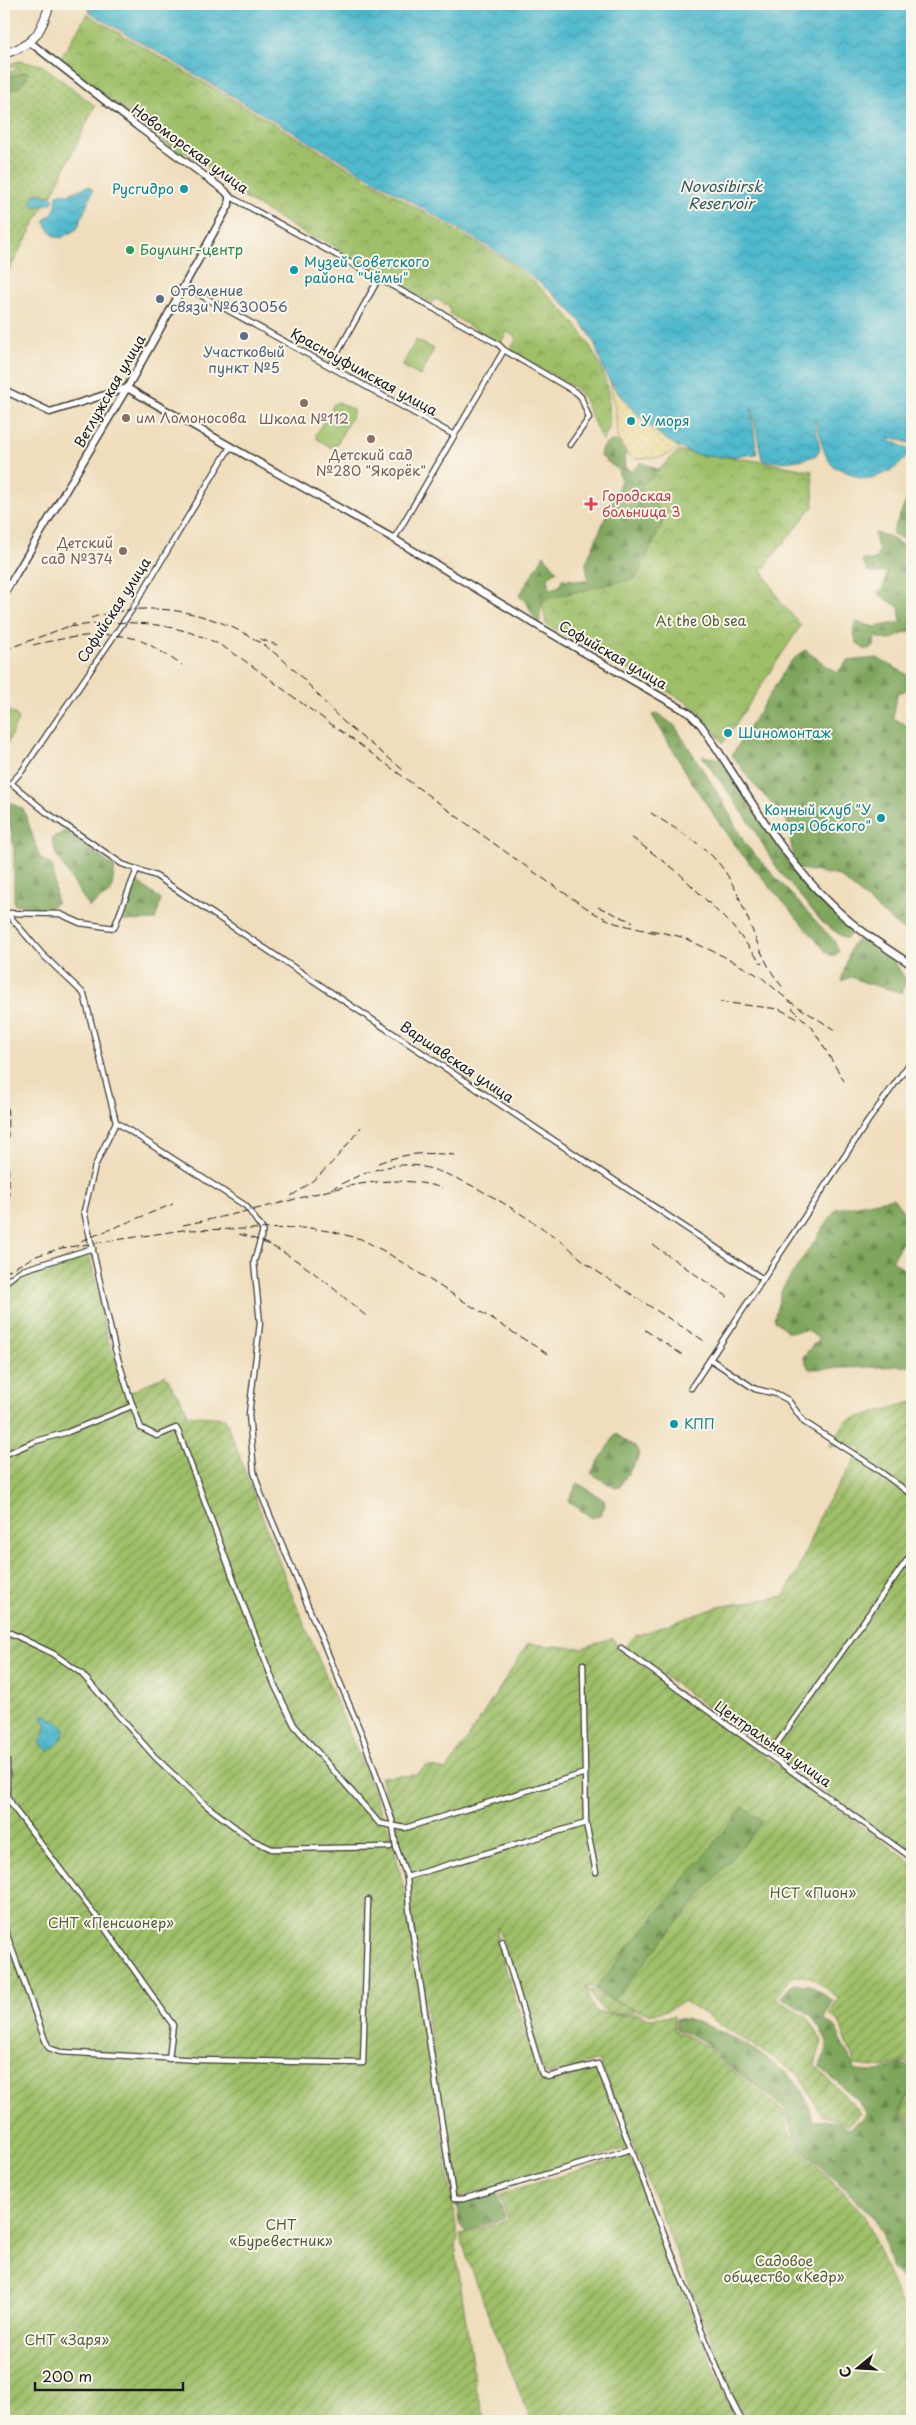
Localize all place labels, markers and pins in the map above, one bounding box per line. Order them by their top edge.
place label: Русгидро [112,178,174,199]
marker: Русгидро [178,183,190,195]
place label: Боулинг-центр [140,239,243,260]
marker: Боулинг-центр [124,244,136,256]
place label: Музей Советского района "Чёмы" [304,251,429,288]
marker: Музей Советского района "Чёмы" [288,264,300,276]
place label: Отделение связи №630056 [170,280,288,317]
marker: Отделение связи №630056 [154,293,166,305]
marker: Участковый пункт №5 [238,330,250,342]
place label: Участковый пункт №5 [203,341,285,378]
marker: Школа №112 [298,397,310,409]
place label: им Ломоносова [136,407,246,428]
place label: Школа №112 [259,408,349,429]
place label: У моря [641,410,690,431]
marker: им Ломоносова [120,412,132,424]
marker: У моря [625,415,637,427]
marker: Детский сад №280 "Якорёк" [365,433,377,445]
place label: Детский сад №280 "Якорёк" [316,444,426,481]
place label: Городская больница 3 [602,485,681,522]
marker: Городская больница 3 [584,497,598,511]
place label: Детский сад №374 [41,532,113,569]
marker: Детский сад №374 [117,545,129,557]
place label: Шиномонтаж [738,722,832,743]
marker: Шиномонтаж [722,727,734,739]
place label: Конный клуб "У моря Обского" [764,799,871,836]
marker: Конный клуб "У моря Обского" [875,812,887,824]
place label: КПП [684,1413,715,1434]
marker: КПП [668,1418,680,1430]

